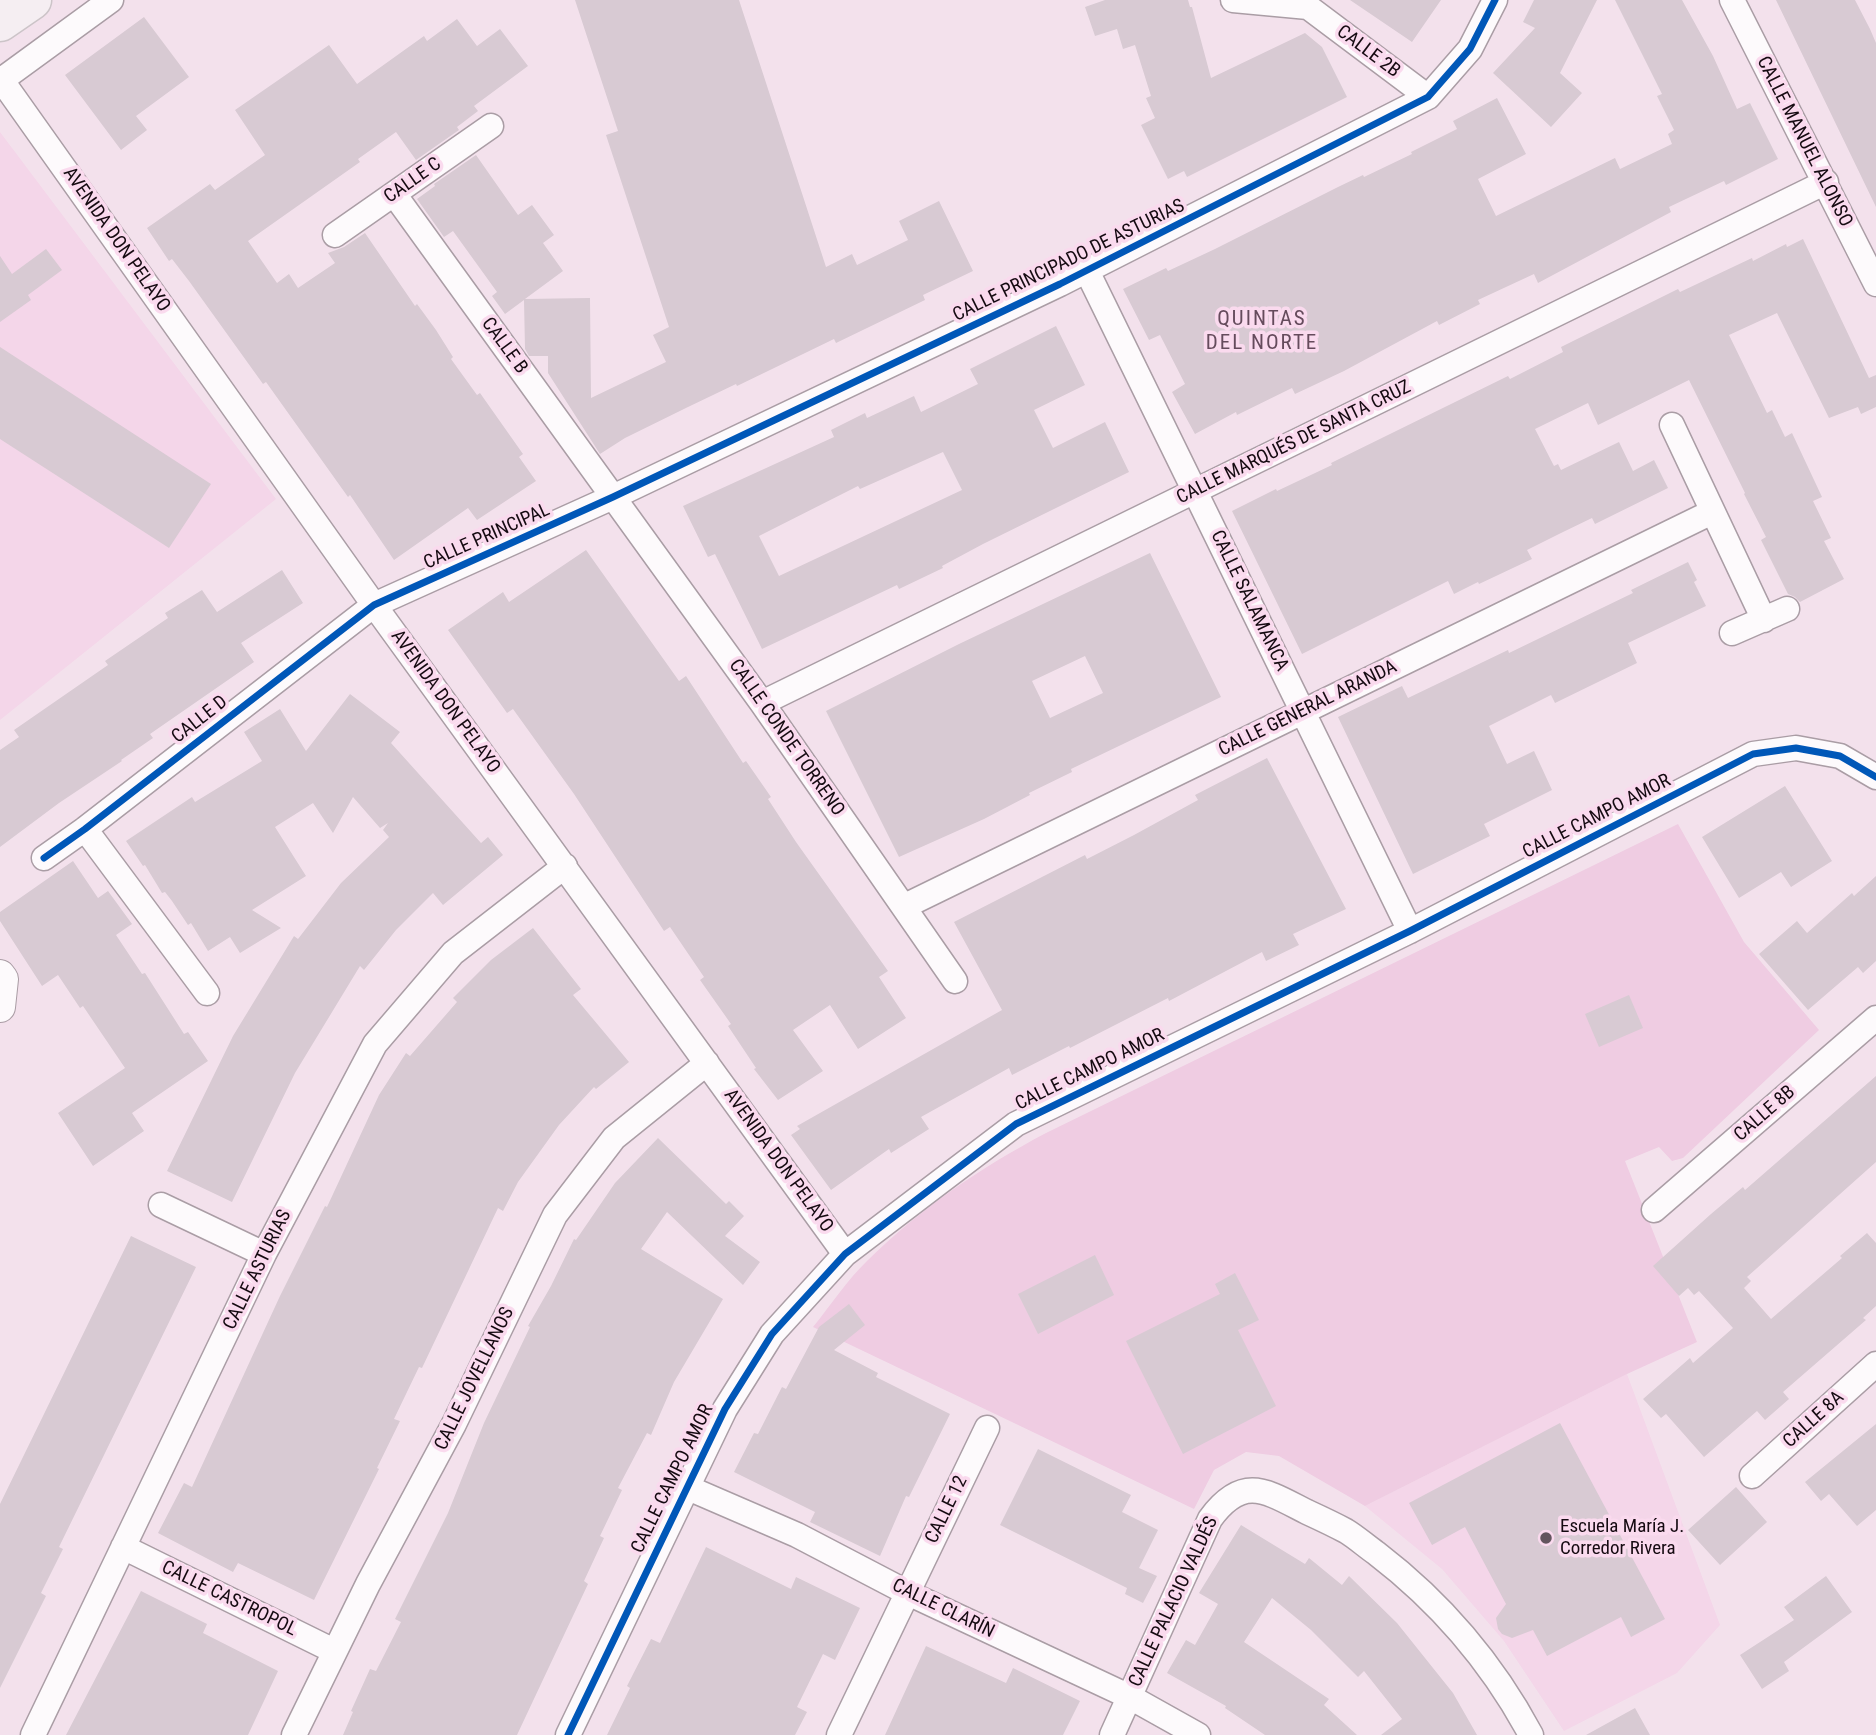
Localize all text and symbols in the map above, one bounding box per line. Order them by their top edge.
street label: CALLE 2B [1332,21,1404,83]
street label: CALLE MANUEL ALONSO [1751,53,1857,231]
street label: CALLE C [380,153,446,209]
street label: AVENIDA DON PELAYO [57,163,175,317]
street label: CALLE PRINCIPADO DE ASTURIAS [949,195,1189,327]
district label: QUINTAS DEL NORTE [1207,307,1317,357]
street label: CALLE B [476,313,532,379]
street label: CALLE MARQUÉS DE SANTA CRUZ [1173,376,1415,510]
street label: CALLE PRINCIPAL [420,499,554,575]
street label: CALLE SALAMANCA [1205,527,1293,675]
street label: AVENIDA DON PELAYO [385,626,505,778]
street label: CALLE CONDE TORRENO [723,655,849,821]
street label: CALLE GENERAL ARANDA [1215,656,1401,762]
street label: CALLE D [168,691,232,749]
street label: CALLE CAMPO AMOR [1519,770,1675,864]
street label: CALLE CAMPO AMOR [1012,1024,1168,1116]
street label: CALLE 8B [1730,1081,1800,1147]
street label: AVENIDA DON PELAYO [718,1085,838,1237]
street label: CALLE ASTURIAS [219,1206,297,1334]
street label: CALLE JOVELLANOS [430,1304,520,1454]
street label: CALLE 8A [1779,1387,1849,1453]
street label: CALLE CAMPO AMOR [627,1401,719,1557]
street label: CALLE 12 [921,1472,973,1548]
street label: CALLE PALACIO VALDÉS [1125,1513,1223,1691]
place label: Escuela María J. Corredor Rivera [1560,1516,1684,1560]
marker: Escuela María J. Corredor Rivera [1538,1530,1554,1546]
street label: CALLE CASTROPOL [158,1556,300,1642]
street label: CALLE CLARÍN [888,1574,998,1644]

